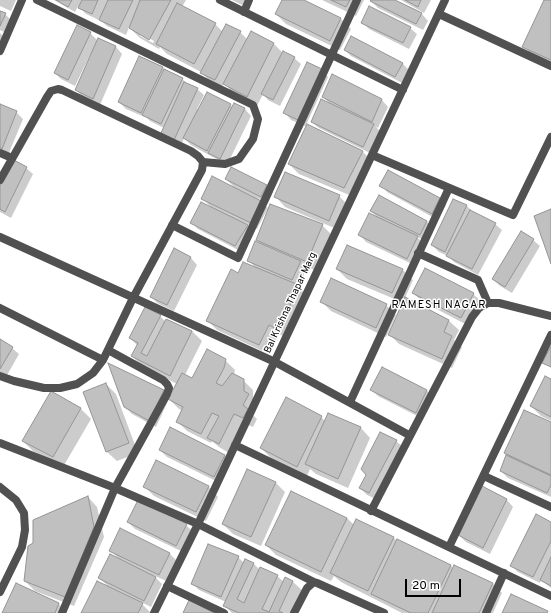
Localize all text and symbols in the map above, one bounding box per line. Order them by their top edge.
street label: Bal Krishna Thapar Marg [262,250,320,356]
district label: RAMESH NAGAR [392,299,486,313]
scale bar [407,571,463,597]
text: 20 m [412,578,440,594]

